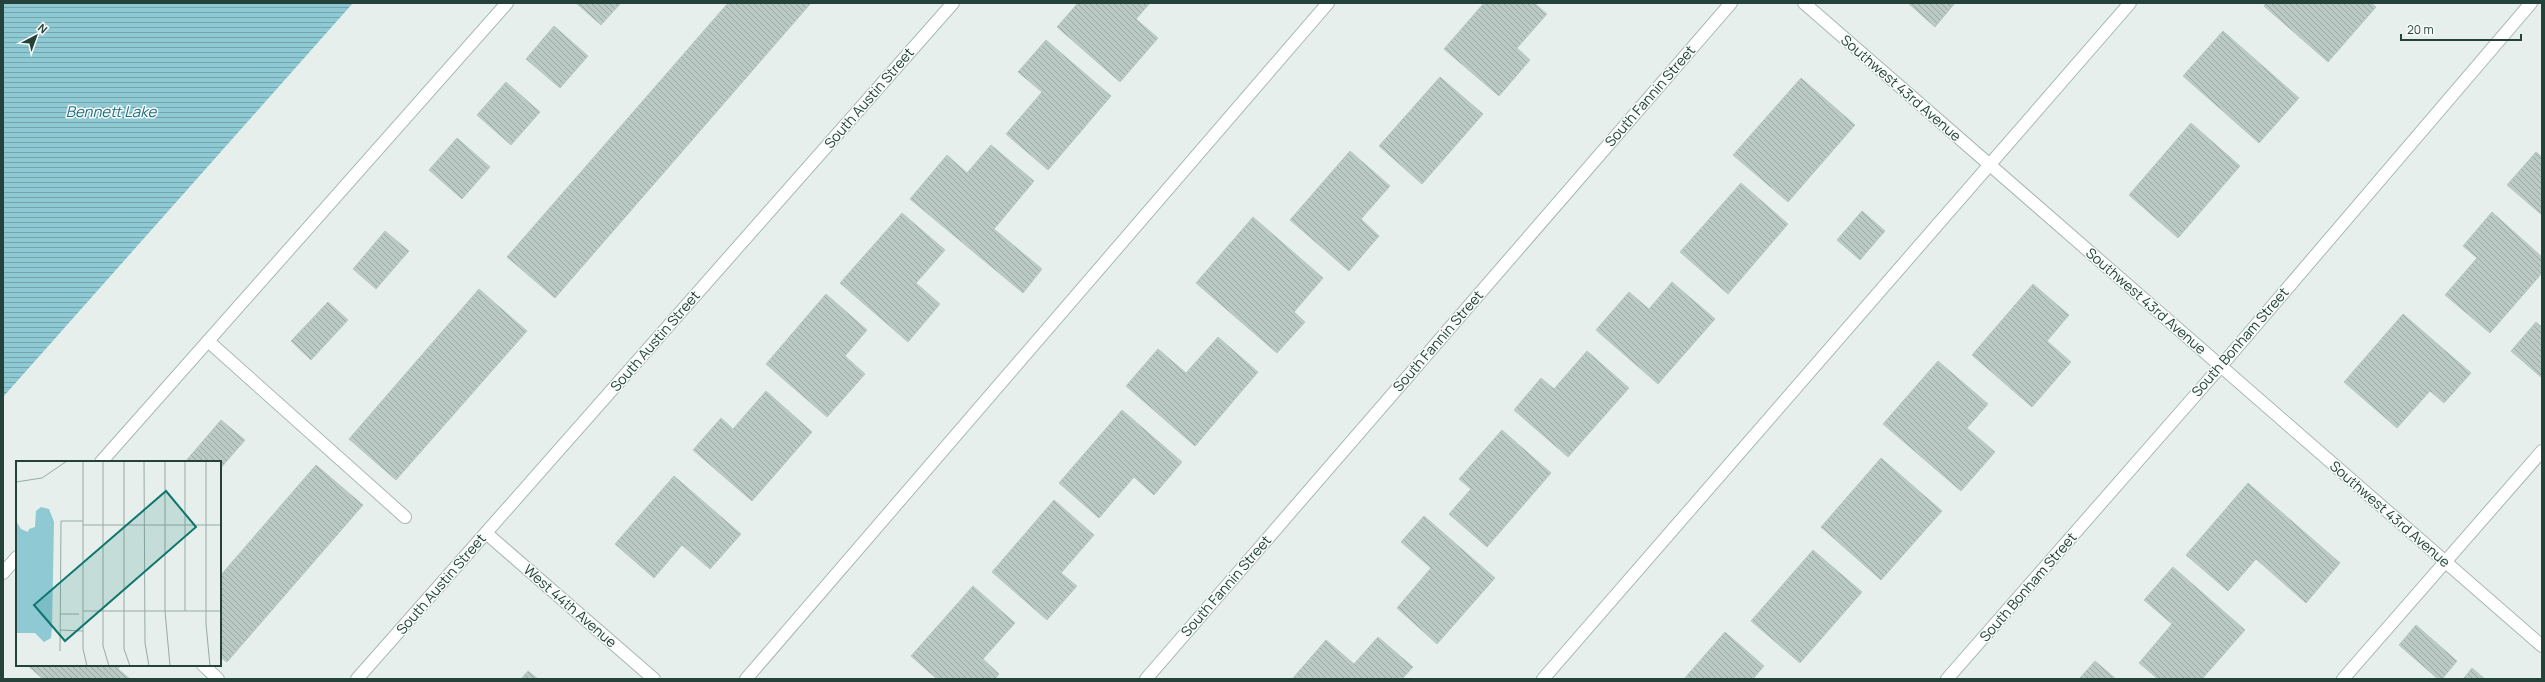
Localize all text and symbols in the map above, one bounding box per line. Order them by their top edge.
north arrow [16,16,56,56]
scale bar [2401,16,2521,42]
text: N [35,20,51,36]
text: 20 m [2407,21,2434,38]
street label: Southwest 43rd Avenue [1837,30,1965,145]
street label: South Fannin Street [1600,41,1699,150]
street label: South Austin Street [820,43,918,152]
water label: Bennett Lake [66,101,157,122]
street label: Southwest 43rd Avenue [2082,243,2210,358]
street label: South Bonham Street [2187,283,2293,400]
street label: South Austin Street [606,286,704,395]
street label: South Fannin Street [1388,286,1487,395]
street label: Southwest 43rd Avenue [2326,456,2454,571]
inset map [16,461,221,666]
street label: South Bonham Street [1975,528,2081,645]
street label: South Austin Street [392,529,490,638]
street label: South Fannin Street [1176,531,1275,640]
street label: West 44th Avenue [520,560,621,651]

